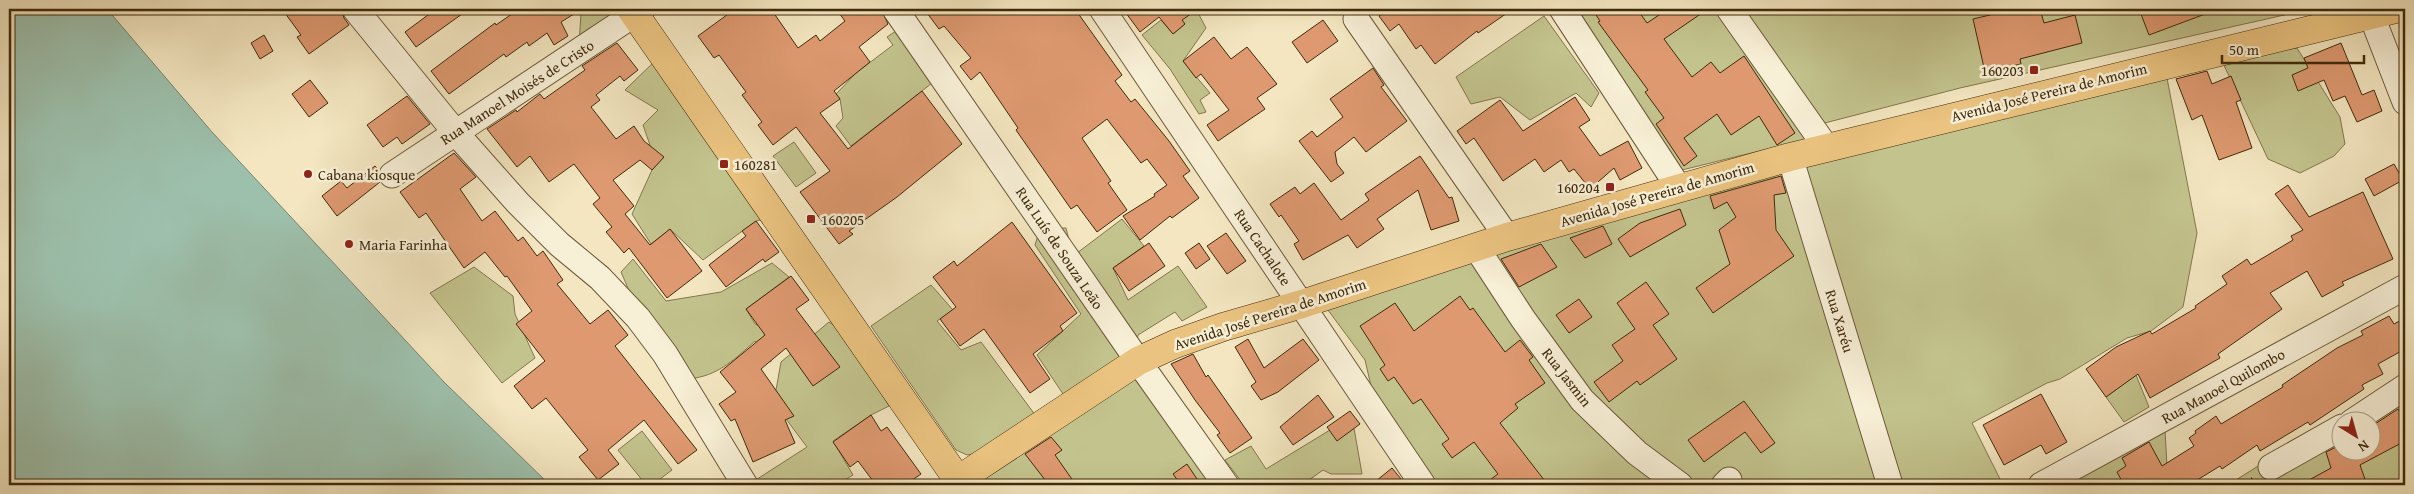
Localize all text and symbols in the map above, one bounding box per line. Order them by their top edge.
scale bar [2222,32,2364,64]
street label: Rua Manoel Moisés de Cristo [436,34,598,150]
text: 50 m [2229,39,2260,60]
street label: Avenida José Pereira de Amorim [1949,57,2150,126]
place label: 160203 [1981,60,2024,81]
marker: 160203 [2028,64,2040,76]
place label: 160281 [734,154,777,175]
street label: Avenida José Pereira de Amorim [1558,156,1757,232]
marker: 160281 [718,158,730,170]
place label: Cabana kiosque [318,164,415,185]
marker: Cabana kiosque [302,168,314,180]
place label: 160204 [1557,177,1600,198]
marker: 160204 [1604,181,1616,193]
street label: Rua Luís de Souza Leão [1011,183,1109,314]
street label: Rua Cachalote [1230,204,1296,290]
place label: 160205 [821,209,864,230]
marker: 160205 [805,213,817,225]
place label: Maria Farinha [359,234,447,255]
marker: Maria Farinha [343,238,355,250]
street label: Avenida José Pereira de Amorim [1171,273,1370,355]
street label: Rua Xaréu [1820,287,1860,356]
street label: Rua Jasmin [1537,343,1597,411]
street label: Rua Manoel Quilombo [2157,343,2289,429]
north arrow [2332,412,2382,462]
text: N [2354,436,2374,458]

